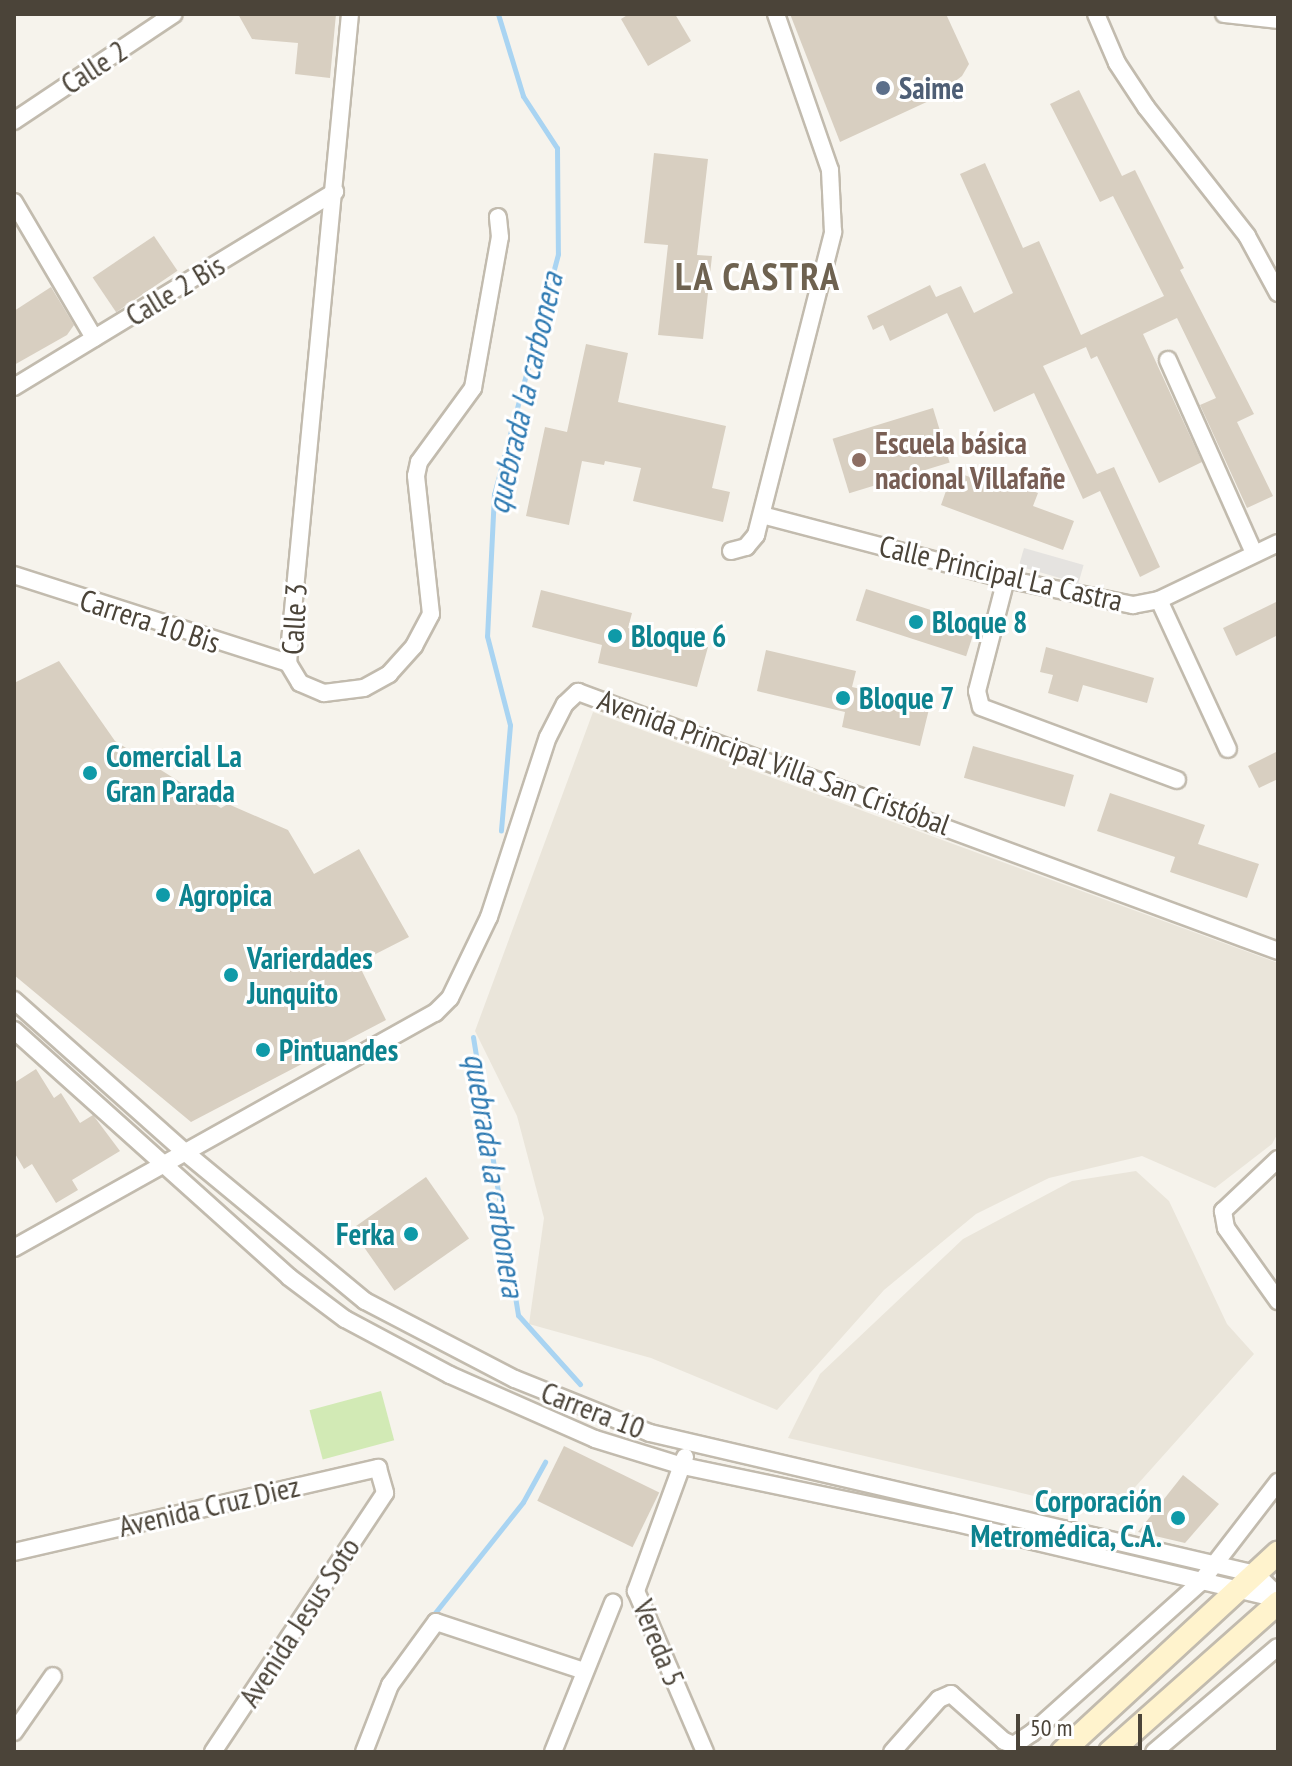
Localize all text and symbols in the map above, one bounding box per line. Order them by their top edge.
street label: Calle 2 [54,32,134,102]
place label: Saime [899,70,964,106]
marker: Saime [874,79,892,97]
street label: Calle 2 Bis [119,247,231,333]
district label: LA CASTRA [674,253,842,299]
water label: quebrada la carbonera [478,269,570,517]
place label: Escuela básica nacional Villafañe [875,425,1066,496]
marker: Escuela básica nacional Villafañe [850,451,868,469]
street label: Calle Principal La Castra [876,527,1126,619]
street label: Carrera 10 Bis [76,581,224,661]
street label: Calle 3 [274,582,314,656]
place label: Bloque 8 [932,604,1027,640]
marker: Bloque 8 [907,613,925,631]
place label: Bloque 6 [631,618,726,654]
marker: Bloque 6 [606,627,624,645]
place label: Bloque 7 [859,680,954,716]
street label: Avenida Principal Villa San Cristóbal [593,681,955,843]
marker: Bloque 7 [834,689,852,707]
place label: Comercial La Gran Parada [106,738,242,808]
marker: Comercial La Gran Parada [81,764,99,782]
place label: Agropica [179,877,272,913]
marker: Agropica [154,886,172,904]
place label: Varierdades Junquito [247,940,373,1010]
marker: Varierdades Junquito [222,966,240,984]
place label: Pintuandes [279,1032,398,1068]
marker: Pintuandes [254,1041,272,1059]
water label: quebrada la carbonera [457,1050,533,1300]
place label: Ferka [336,1216,395,1252]
marker: Ferka [402,1225,420,1243]
street label: Carrera 10 [536,1374,650,1446]
street label: Avenida Cruz Diez [115,1468,303,1544]
place label: Corporación Metromédica, C.A. [968,1483,1162,1554]
marker: Corporación Metromédica, C.A. [1169,1509,1187,1527]
street label: Avenida Jesus Soto [231,1531,367,1713]
street label: Vereda 5 [625,1594,693,1692]
scale bar [1020,1698,1146,1748]
text: 50 m [1030,1712,1072,1743]

